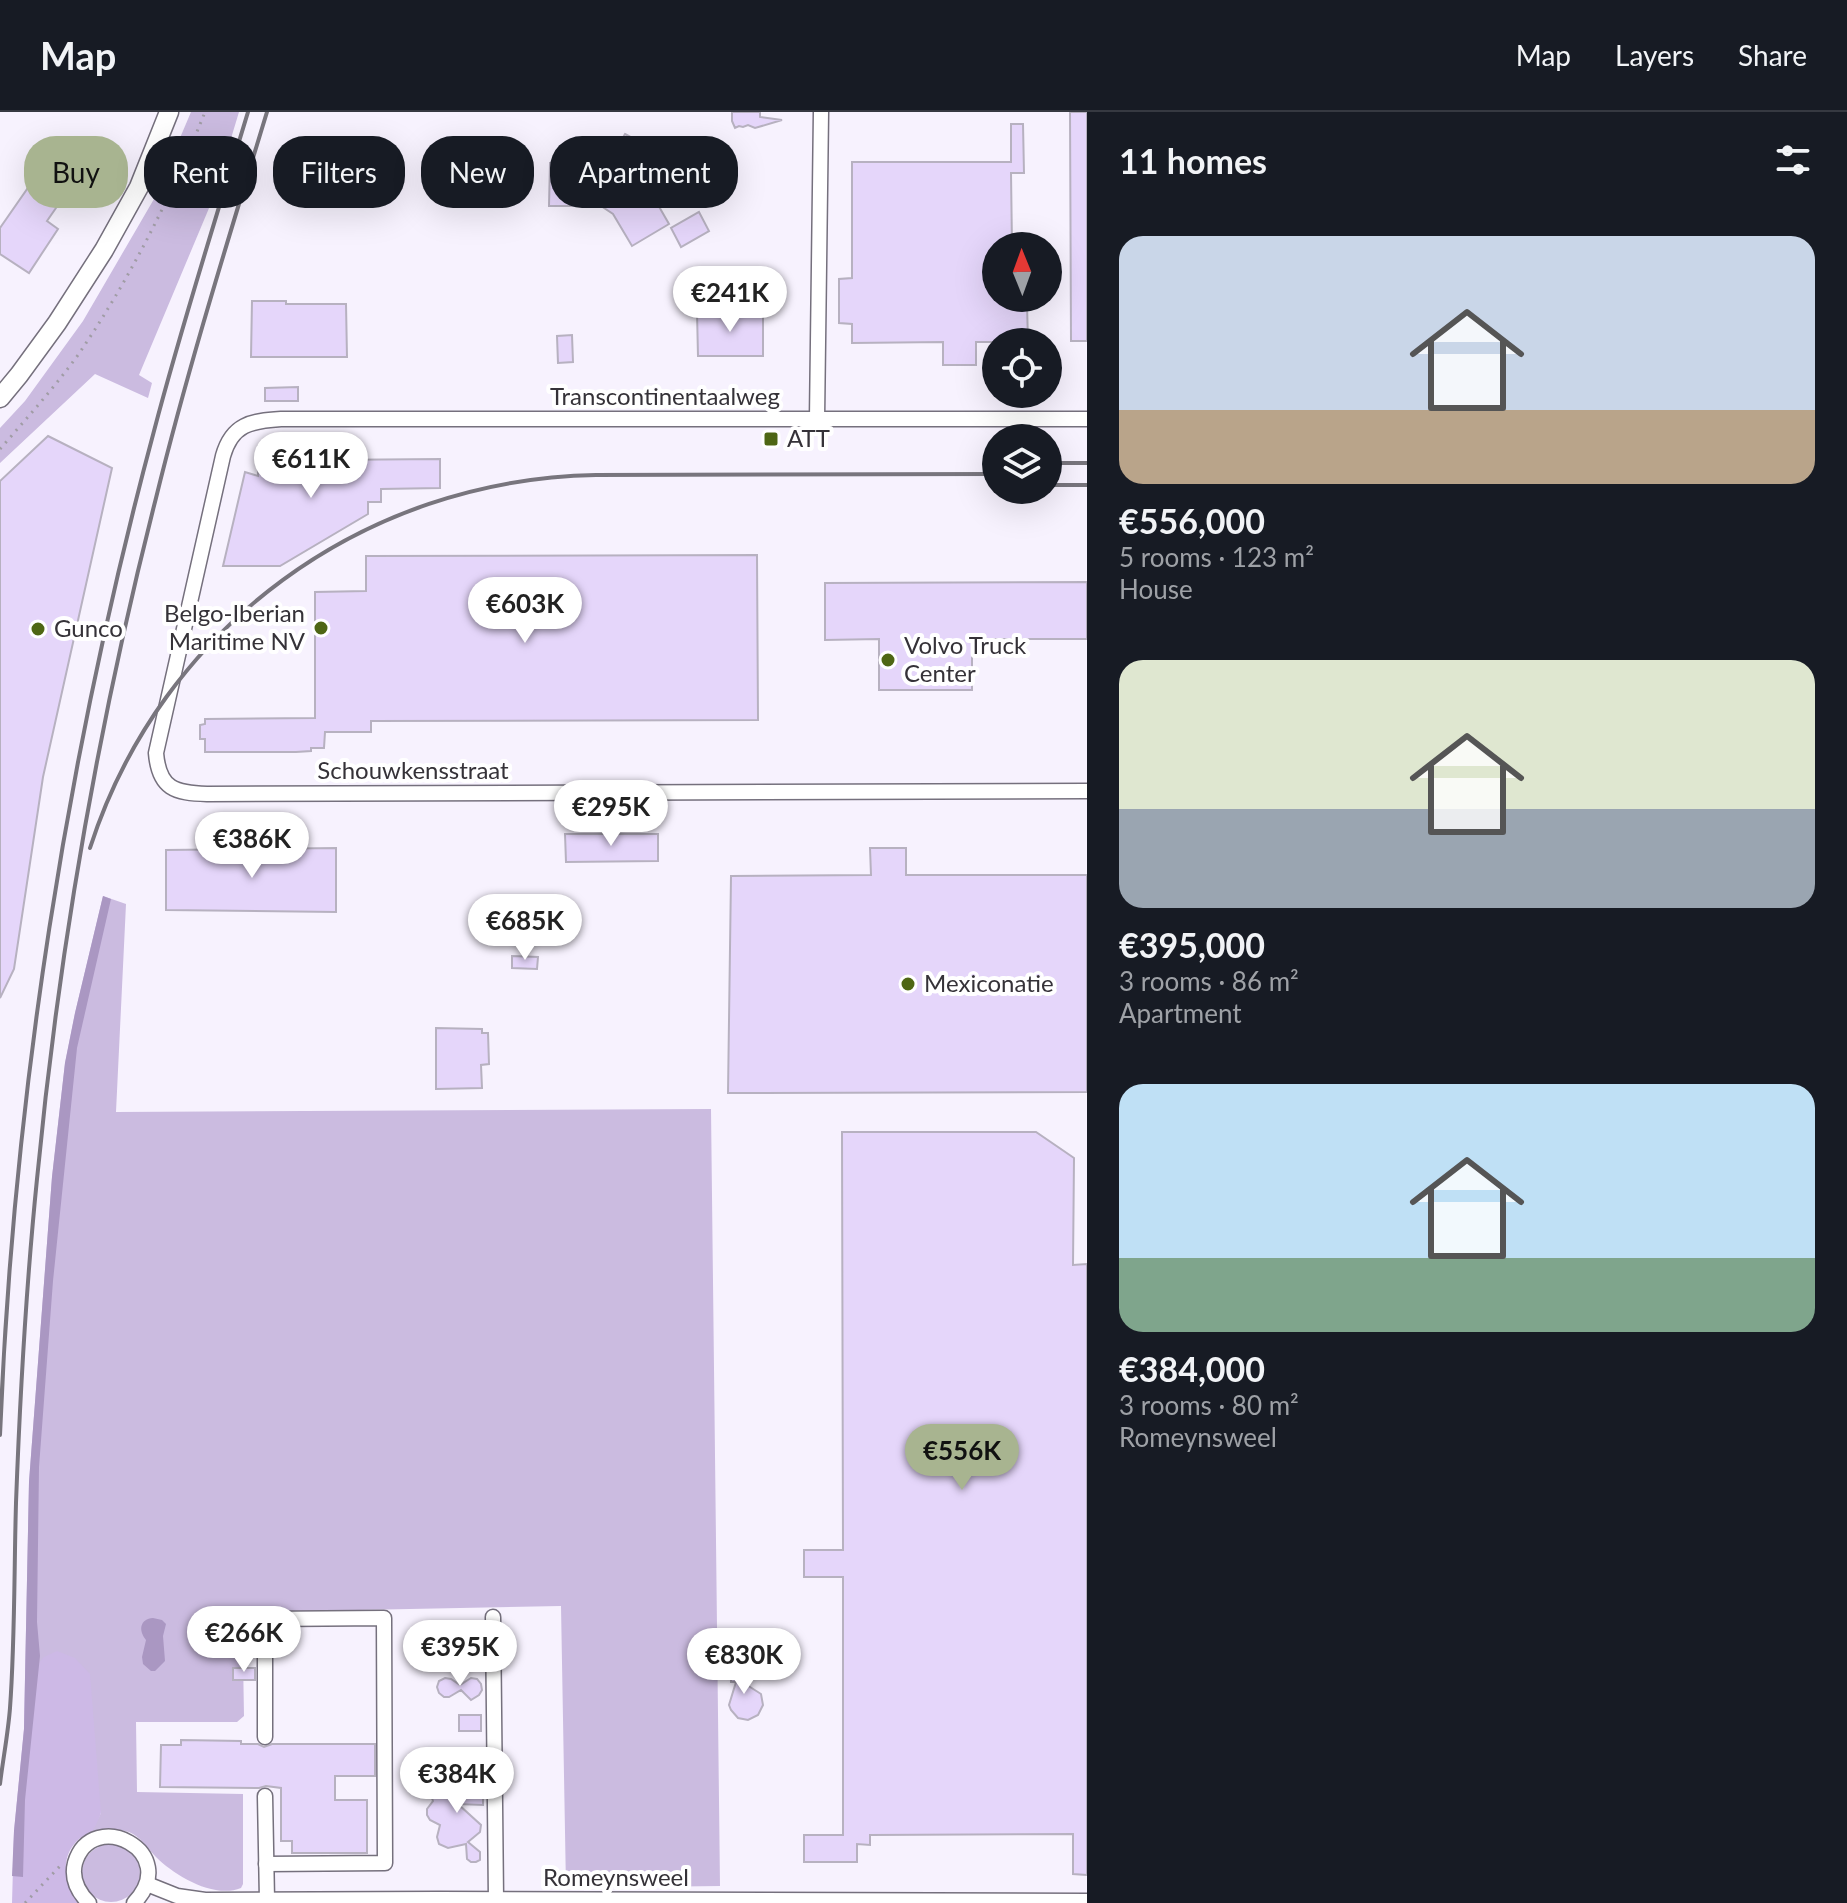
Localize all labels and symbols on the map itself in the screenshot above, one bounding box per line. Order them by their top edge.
north arrow [982,232,1062,312]
pin: €241K [674,266,786,334]
street label: Transcontinentaalweg [550,381,780,410]
place label: ATT [787,423,830,452]
marker: ATT [762,430,780,448]
pin: €611K [255,432,367,500]
pin: €603K [469,577,581,645]
place label: Belgo-Iberian Maritime NV [164,598,306,655]
place label: Gunco [54,613,123,642]
marker: Belgo-Iberian Maritime NV [312,619,330,637]
marker: Gunco [29,620,47,638]
place label: Volvo Truck Center [904,630,1027,687]
marker: Volvo Truck Center [879,651,897,669]
street label: Schouwkensstraat [317,755,509,784]
pin: €295K [555,780,667,848]
pin: €386K [196,812,308,880]
pin: €685K [469,894,581,962]
place label: Mexiconatie [924,968,1054,997]
marker: Mexiconatie [899,975,917,993]
pin: €556K [906,1424,1018,1492]
pin: €266K [188,1606,300,1674]
pin: €395K [404,1620,516,1688]
pin: €830K [688,1628,800,1696]
pin: €384K [401,1747,513,1815]
street label: Romeynsweel [543,1862,689,1891]

